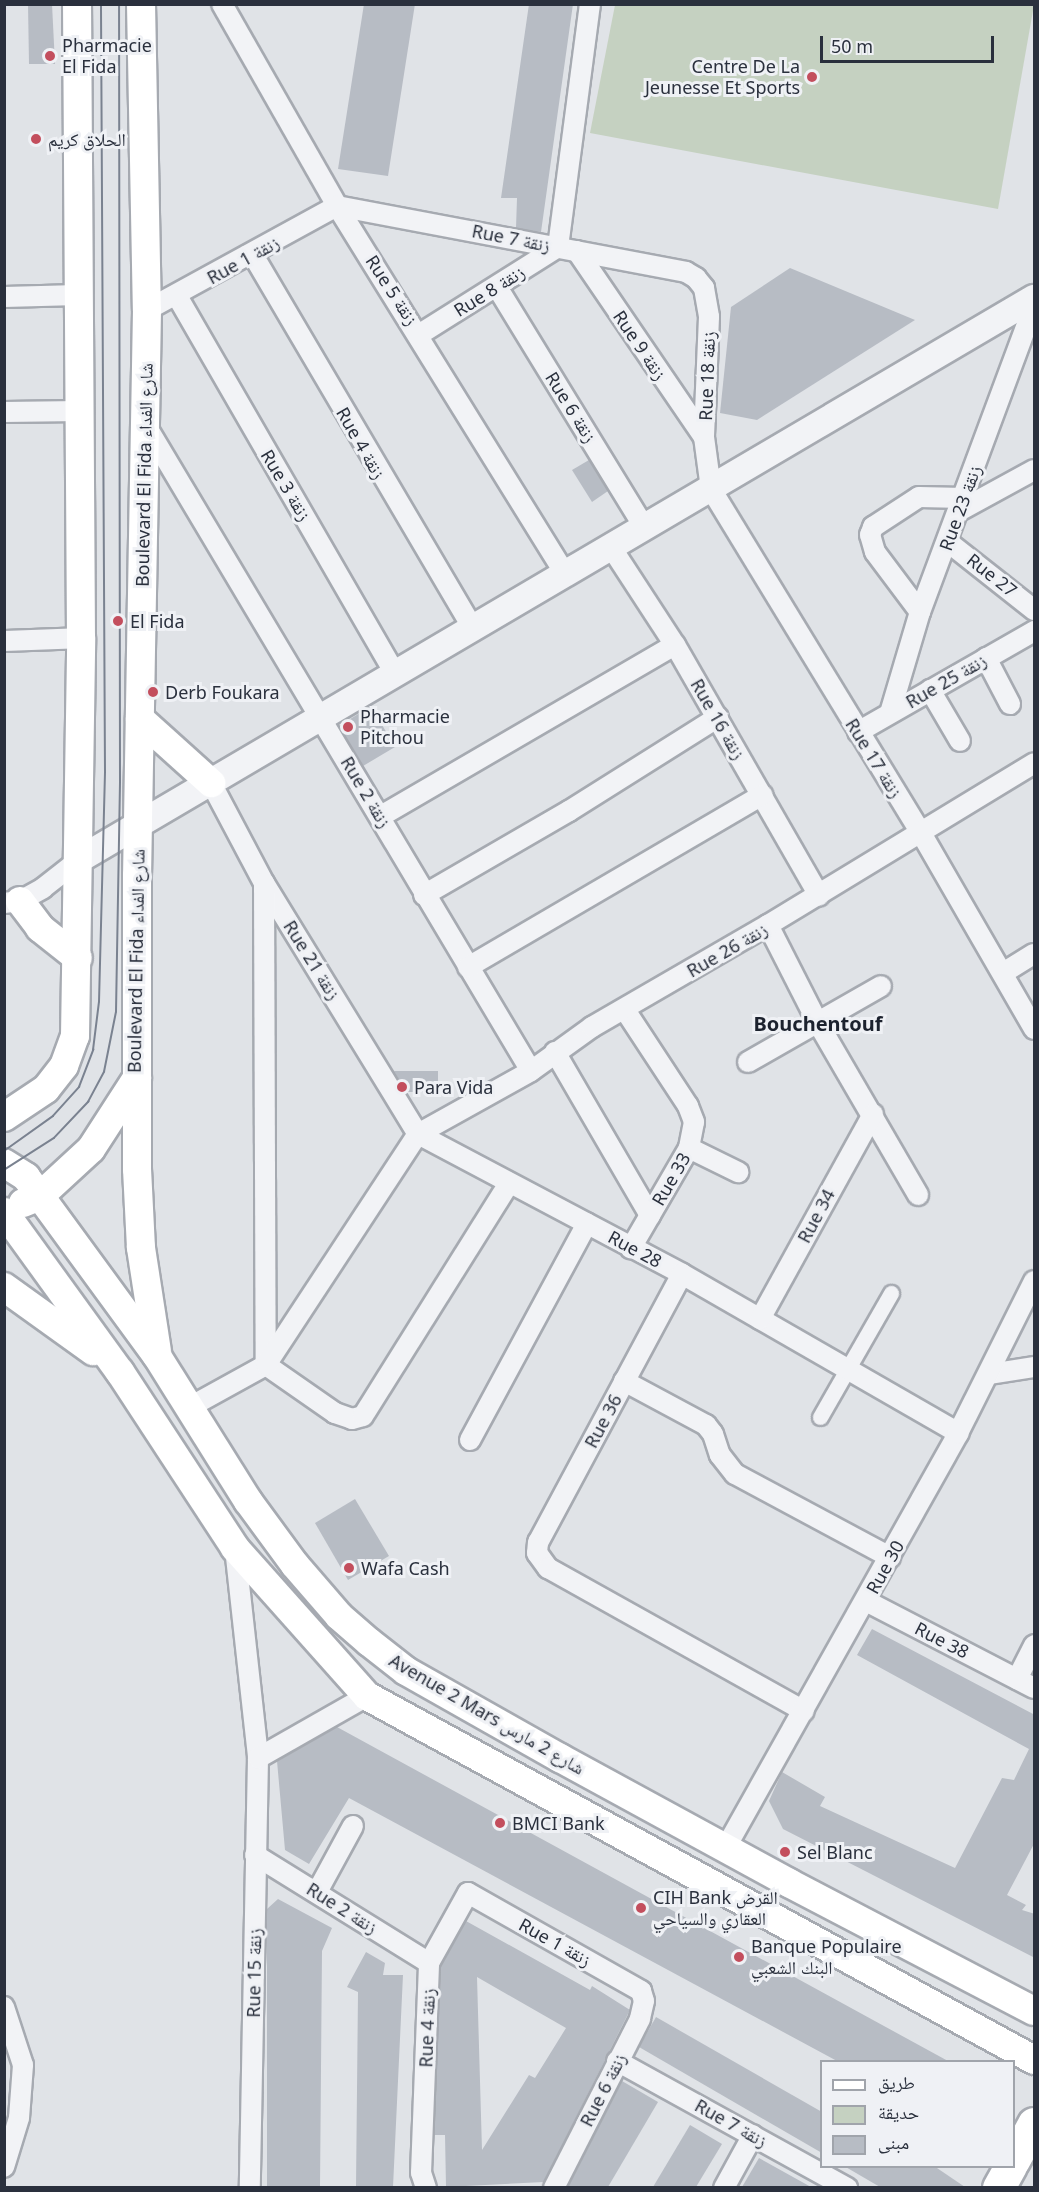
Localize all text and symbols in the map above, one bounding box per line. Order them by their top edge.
scale bar [823,24,997,62]
text: 50 m [831,34,873,58]
place label: Pharmacie El Fida [62,35,152,78]
marker: Pharmacie El Fida [43,49,57,63]
place label: Centre De La Jeunesse Et Sports [645,56,800,98]
marker: Centre De La Jeunesse Et Sports [805,70,819,84]
place label: الحلاق كريم [48,128,126,150]
marker: الحلاق كريم [29,132,43,146]
street label: Rue 7 زنقة [470,220,552,256]
street label: Rue 1 زنقة [203,231,283,289]
street label: Rue 5 زنقة [361,251,423,329]
street label: Rue 8 زنقة [450,261,528,321]
street label: Rue 9 زنقة [609,306,671,384]
street label: Rue 18 زنقة [695,331,719,421]
street label: Boulevard El Fida شارع الفداء [131,363,157,587]
street label: Rue 6 زنقة [541,368,601,446]
street label: Rue 4 زنقة [332,403,390,483]
street label: Rue 3 زنقة [256,446,316,524]
street label: Rue 23 زنقة [935,462,985,554]
street label: Rue 27 [963,549,1021,601]
place label: El Fida [130,610,184,632]
marker: El Fida [111,614,125,628]
street label: Rue 25 زنقة [902,649,990,713]
street label: Rue 16 زنقة [686,675,750,763]
place label: Derb Foukara [165,681,280,703]
marker: Derb Foukara [146,685,160,699]
place label: Pharmacie Pitchou [360,706,450,748]
street label: Rue 17 زنقة [841,714,907,802]
marker: Pharmacie Pitchou [341,720,355,734]
street label: Rue 2 زنقة [336,753,396,831]
street label: Boulevard El Fida شارع الفداء [123,849,149,1073]
street label: Rue 21 زنقة [279,916,345,1004]
street label: Rue 26 زنقة [683,918,771,982]
district label: Bouchentouf [754,1011,882,1035]
place label: Para Vida [414,1076,493,1098]
marker: Para Vida [395,1080,409,1094]
street label: Rue 33 [647,1149,695,1209]
street label: Rue 34 [793,1185,839,1247]
street label: Rue 28 [604,1226,666,1272]
street label: Rue 36 [580,1390,626,1452]
street label: Rue 30 [862,1537,908,1597]
place label: Wafa Cash [361,1557,450,1579]
marker: Wafa Cash [342,1561,356,1575]
street label: Rue 38 [911,1617,973,1663]
street label: Avenue 2 Mars شارع 2 مارس [386,1649,588,1779]
place label: BMCI Bank [512,1812,605,1834]
marker: BMCI Bank [493,1816,507,1830]
place label: Sel Blanc [797,1841,873,1863]
marker: Sel Blanc [778,1845,792,1859]
street label: Rue 2 زنقة [303,1878,381,1938]
place label: CIH Bank القرض العقاري والسياحي [653,1887,778,1930]
marker: CIH Bank القرض العقاري والسياحي [634,1901,648,1915]
street label: Rue 1 زنقة [515,1913,595,1971]
street label: Rue 15 زنقة [242,1928,266,2018]
place label: Banque Populaire البنك الشعبي [751,1936,902,1978]
marker: Banque Populaire البنك الشعبي [732,1950,746,1964]
street label: Rue 4 زنقة [415,1988,439,2068]
street label: Rue 6 زنقة [575,2050,631,2130]
legend [820,2060,1015,2168]
text: طريق [878,2070,915,2094]
street label: Rue 7 زنقة [691,2094,771,2152]
text: حديقة [878,2100,919,2124]
text: مبنى [878,2130,909,2154]

